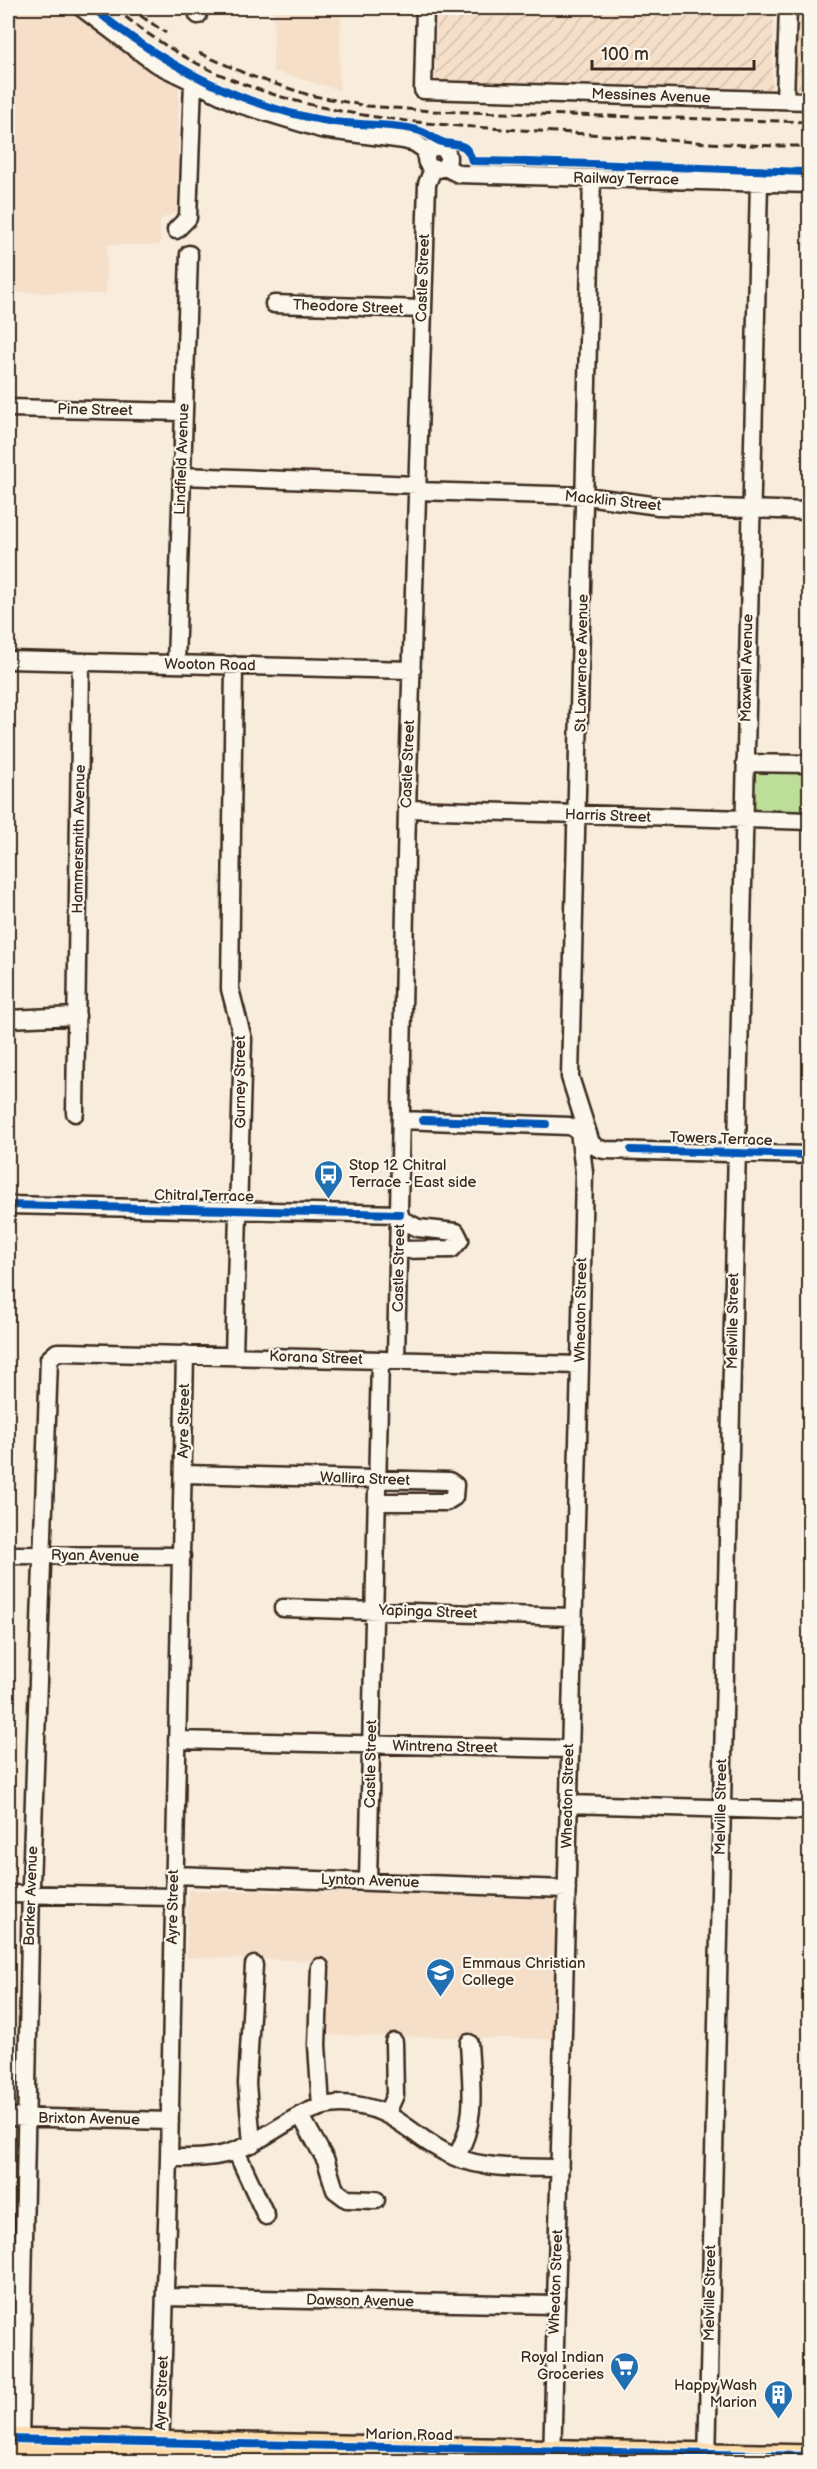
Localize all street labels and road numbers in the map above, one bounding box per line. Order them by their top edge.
street label: Messines Avenue [591,84,711,108]
street label: Railway Terrace [573,169,679,189]
street label: Castle Street [412,233,434,322]
street label: Theodore Street [293,296,404,318]
street label: Pine Street [57,400,133,420]
street label: Lindfield Avenue [171,403,193,515]
street label: Macklin Street [564,486,663,516]
street label: St Lawrence Avenue [571,594,593,732]
street label: Maxwell Avenue [737,614,757,722]
street label: Wooton Road [164,655,256,675]
street label: Castle Street [397,719,419,808]
street label: Hammersmith Avenue [68,764,90,914]
street label: Harris Street [565,805,652,827]
street label: Gurney Street [231,1035,250,1128]
street label: Towers Terrace [669,1128,773,1150]
street label: Chitral Terrace [154,1186,254,1206]
street label: Castle Street [389,1223,409,1312]
street label: Wheaton Street [571,1257,591,1363]
street label: Melville Street [723,1272,743,1369]
street label: Korana Street [269,1347,363,1369]
street label: Ayre Street [174,1383,194,1458]
street label: Wallira Street [320,1468,411,1490]
street label: Ryan Avenue [51,1546,140,1566]
street label: Yapinga Street [377,1601,478,1623]
street label: Castle Street [361,1719,381,1808]
street label: Wintrena Street [392,1737,498,1757]
street label: Wheaton Street [558,1743,578,1849]
street label: Melville Street [711,1758,731,1855]
street label: Barker Avenue [20,1846,42,1946]
street label: Ayre Street [163,1869,183,1944]
street label: Lynton Avenue [320,1870,420,1892]
street label: Brixton Avenue [38,2109,140,2129]
street label: Wheaton Street [545,2229,567,2335]
street label: Melville Street [700,2244,720,2341]
street label: Dawson Avenue [306,2291,414,2311]
street label: Ayre Street [151,2355,173,2431]
street label: Marion Road [365,2425,453,2445]

